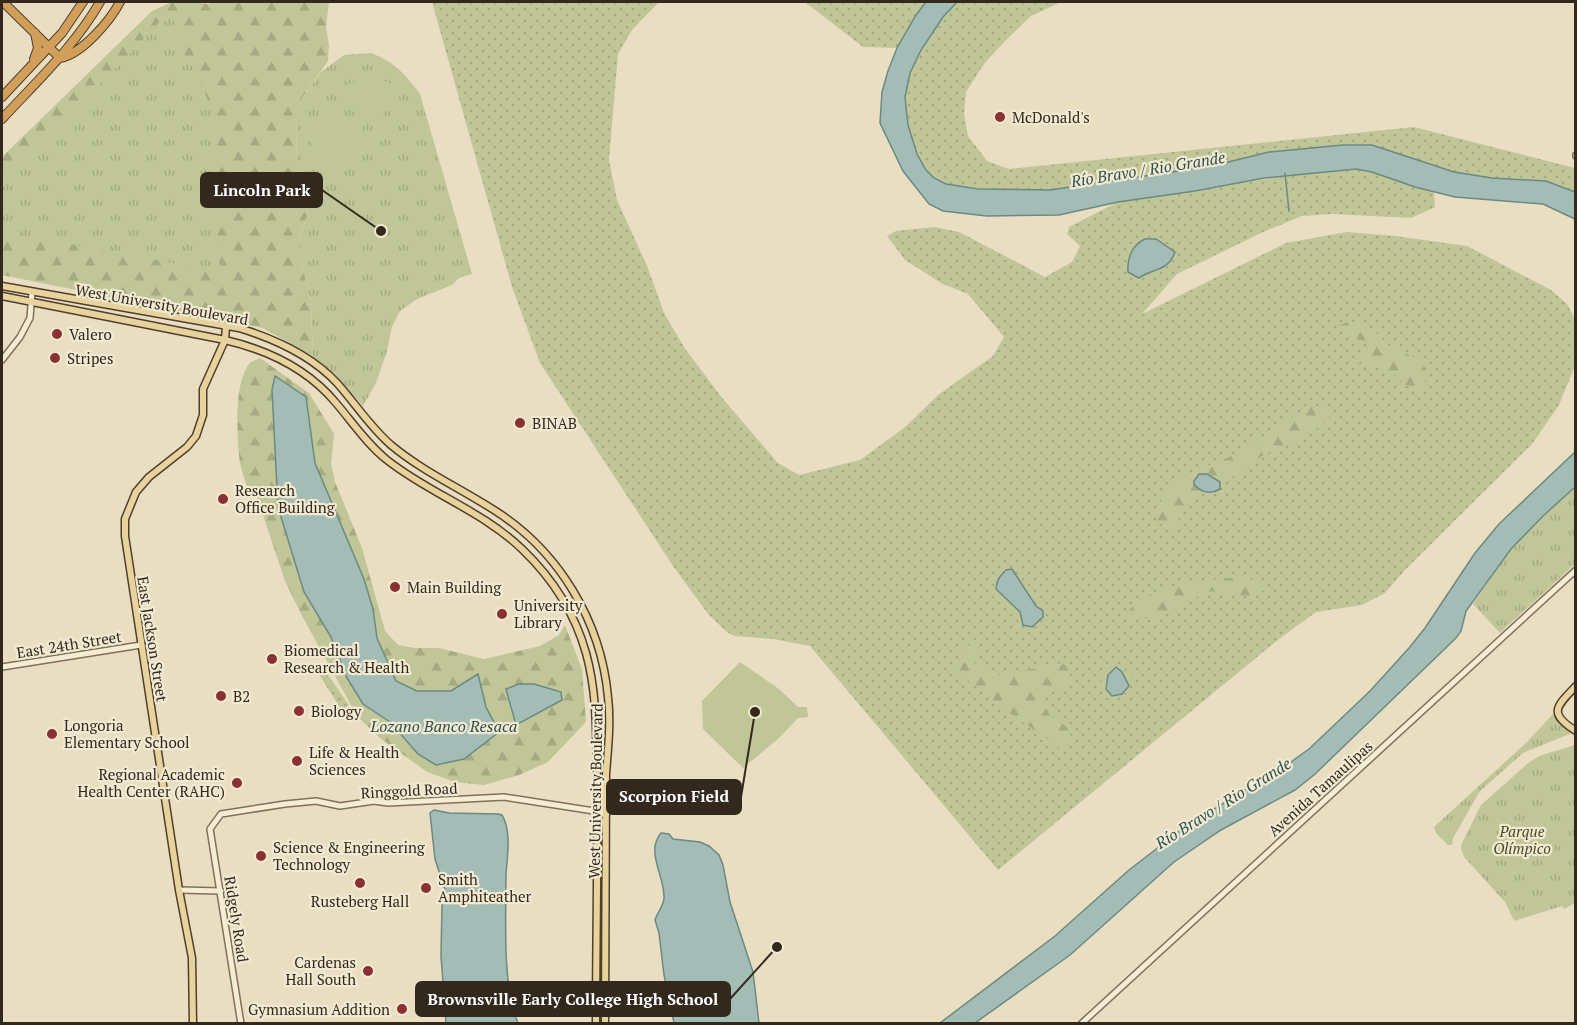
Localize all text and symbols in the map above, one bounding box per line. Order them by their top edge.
place label: McDonald's [1012,107,1090,127]
marker: McDonald's [993,110,1007,124]
water label: Río Bravo / Rio Grande [1068,146,1227,192]
callout: Lincoln Park [201,173,322,207]
text: Lincoln Park [213,179,311,201]
street label: West University Boulevard [74,279,250,329]
place label: Valero [69,324,112,344]
marker: Valero [50,327,64,341]
place label: Stripes [67,348,113,368]
marker: Stripes [48,351,62,365]
place label: BINAB [532,413,577,433]
marker: BINAB [513,416,527,430]
place label: Research Office Building [235,480,336,517]
marker: Research Office Building [216,492,230,506]
street label: East Jackson Street [133,575,173,704]
place label: Main Building [407,577,502,597]
marker: Main Building [388,580,402,594]
place label: University Library [514,595,583,632]
marker: University Library [495,607,509,621]
street label: East 24th Street [15,626,123,662]
place label: Biomedical Research & Health [284,640,409,677]
marker: Biomedical Research & Health [265,652,279,666]
place label: B2 [233,686,250,706]
marker: B2 [214,689,228,703]
place label: Biology [311,701,362,721]
street label: West University Boulevard [583,703,607,879]
marker: Biology [292,704,306,718]
place label: Longoria Elementary School [64,715,190,752]
water label: Lozano Banco Resaca [370,715,517,737]
marker: Longoria Elementary School [45,727,59,741]
street label: Avenida Tamaulipas [1263,736,1377,840]
place label: Life & Health Sciences [309,742,400,779]
water label: Río Bravo / Rio Grande [1150,752,1295,854]
marker: Life & Health Sciences [290,754,304,768]
place label: Regional Academic Health Center (RAHC) [77,764,225,801]
marker: Regional Academic Health Center (RAHC) [230,776,244,790]
street label: Ringgold Road [360,777,458,803]
callout: Scorpion Field [607,780,741,814]
text: Scorpion Field [619,785,729,807]
park label: Parque Olímpico [1493,821,1551,858]
place label: Science & Engineering Technology [273,837,426,874]
marker: Science & Engineering Technology [254,849,268,863]
place label: Smith Amphiteather [438,869,532,906]
street label: Ridgely Road [220,874,254,964]
marker: Rusteberg Hall [353,876,367,890]
marker: Smith Amphiteather [419,881,433,895]
place label: Rusteberg Hall [311,891,409,911]
place label: Cardenas Hall South [286,952,356,989]
marker: Cardenas Hall South [361,964,375,978]
callout: Brownsville Early College High School [416,982,730,1016]
text: Brownsville Early College High School [428,988,718,1010]
place label: Gymnasium Addition [248,999,390,1019]
marker: Gymnasium Addition [395,1002,409,1016]

